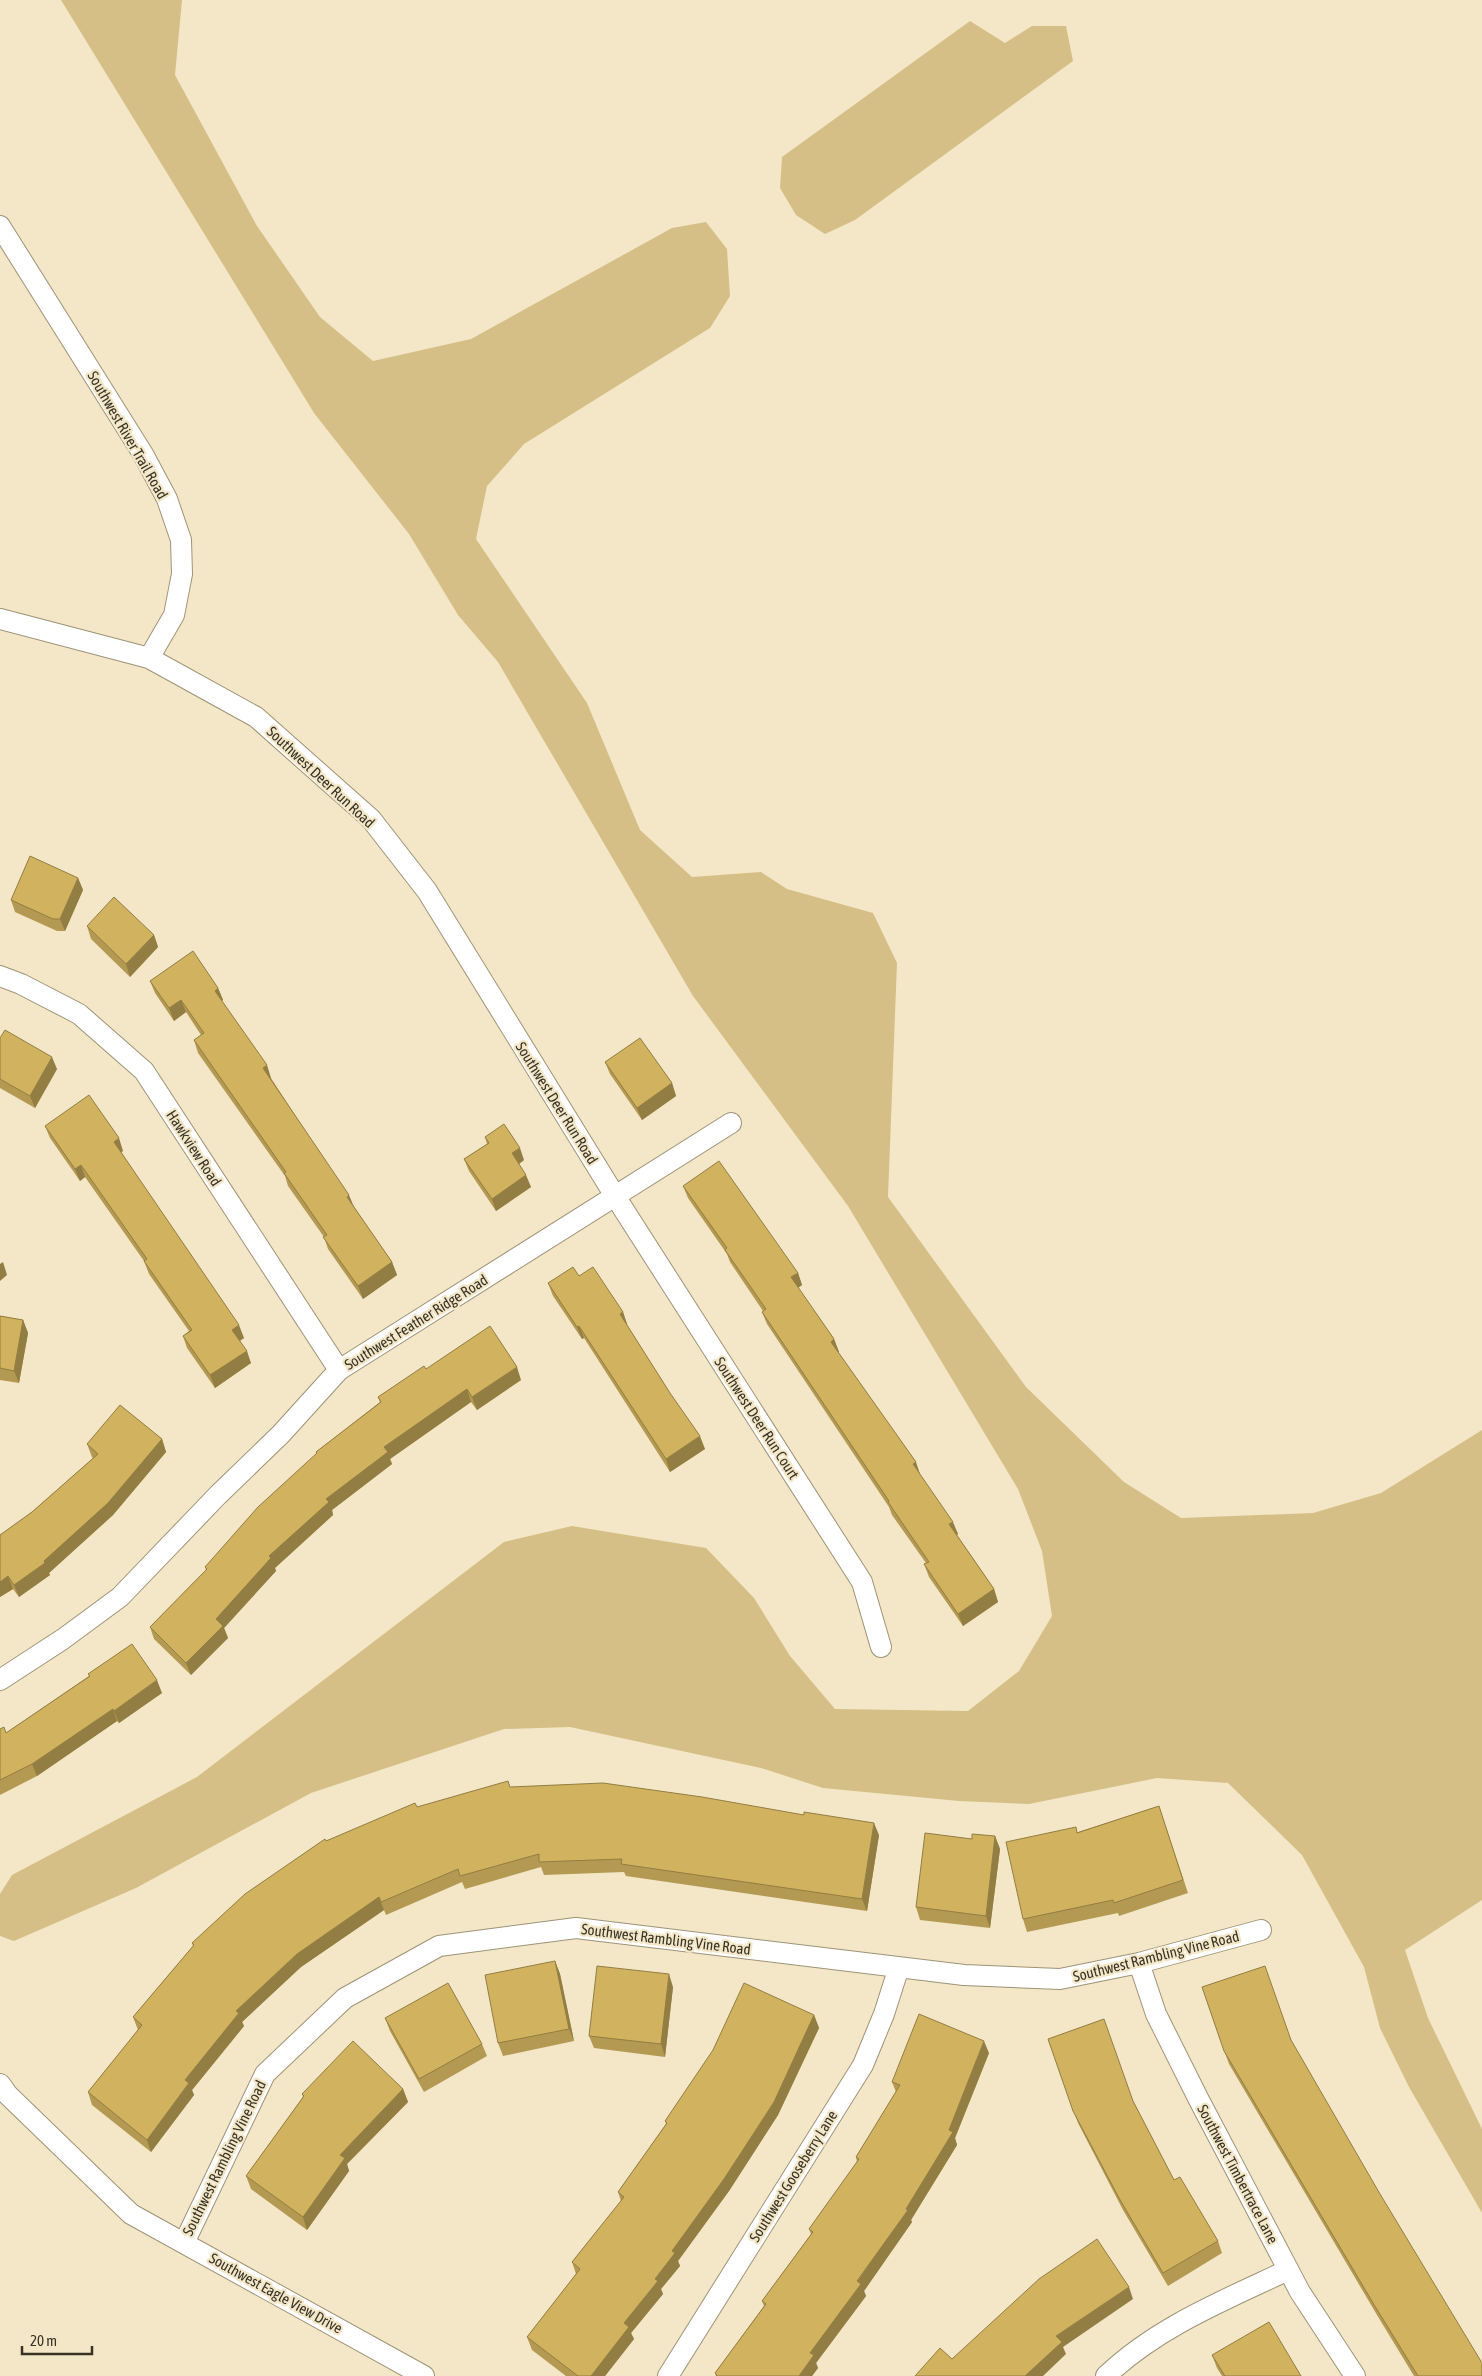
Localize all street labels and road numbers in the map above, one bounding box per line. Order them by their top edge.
street label: Southwest River Trail Road [84,368,172,502]
street label: Southwest Deer Run Road [264,723,378,831]
street label: Southwest Deer Run Road [513,1039,601,1167]
street label: Hawkview Road [163,1107,225,1189]
street label: Southwest Feather Ridge Road [341,1271,491,1373]
street label: Southwest Deer Run Court [711,1354,803,1482]
street label: Southwest Rambling Vine Road [580,1920,752,1958]
street label: Southwest Rambling Vine Road [1071,1927,1241,1985]
street label: Southwest Rambling Vine Road [179,2078,269,2238]
street label: Southwest Timbertrace Lane [1194,2102,1282,2247]
street label: Southwest Gooseberry Lane [746,2107,840,2245]
street label: Southwest Eagle View Drive [206,2249,346,2337]

